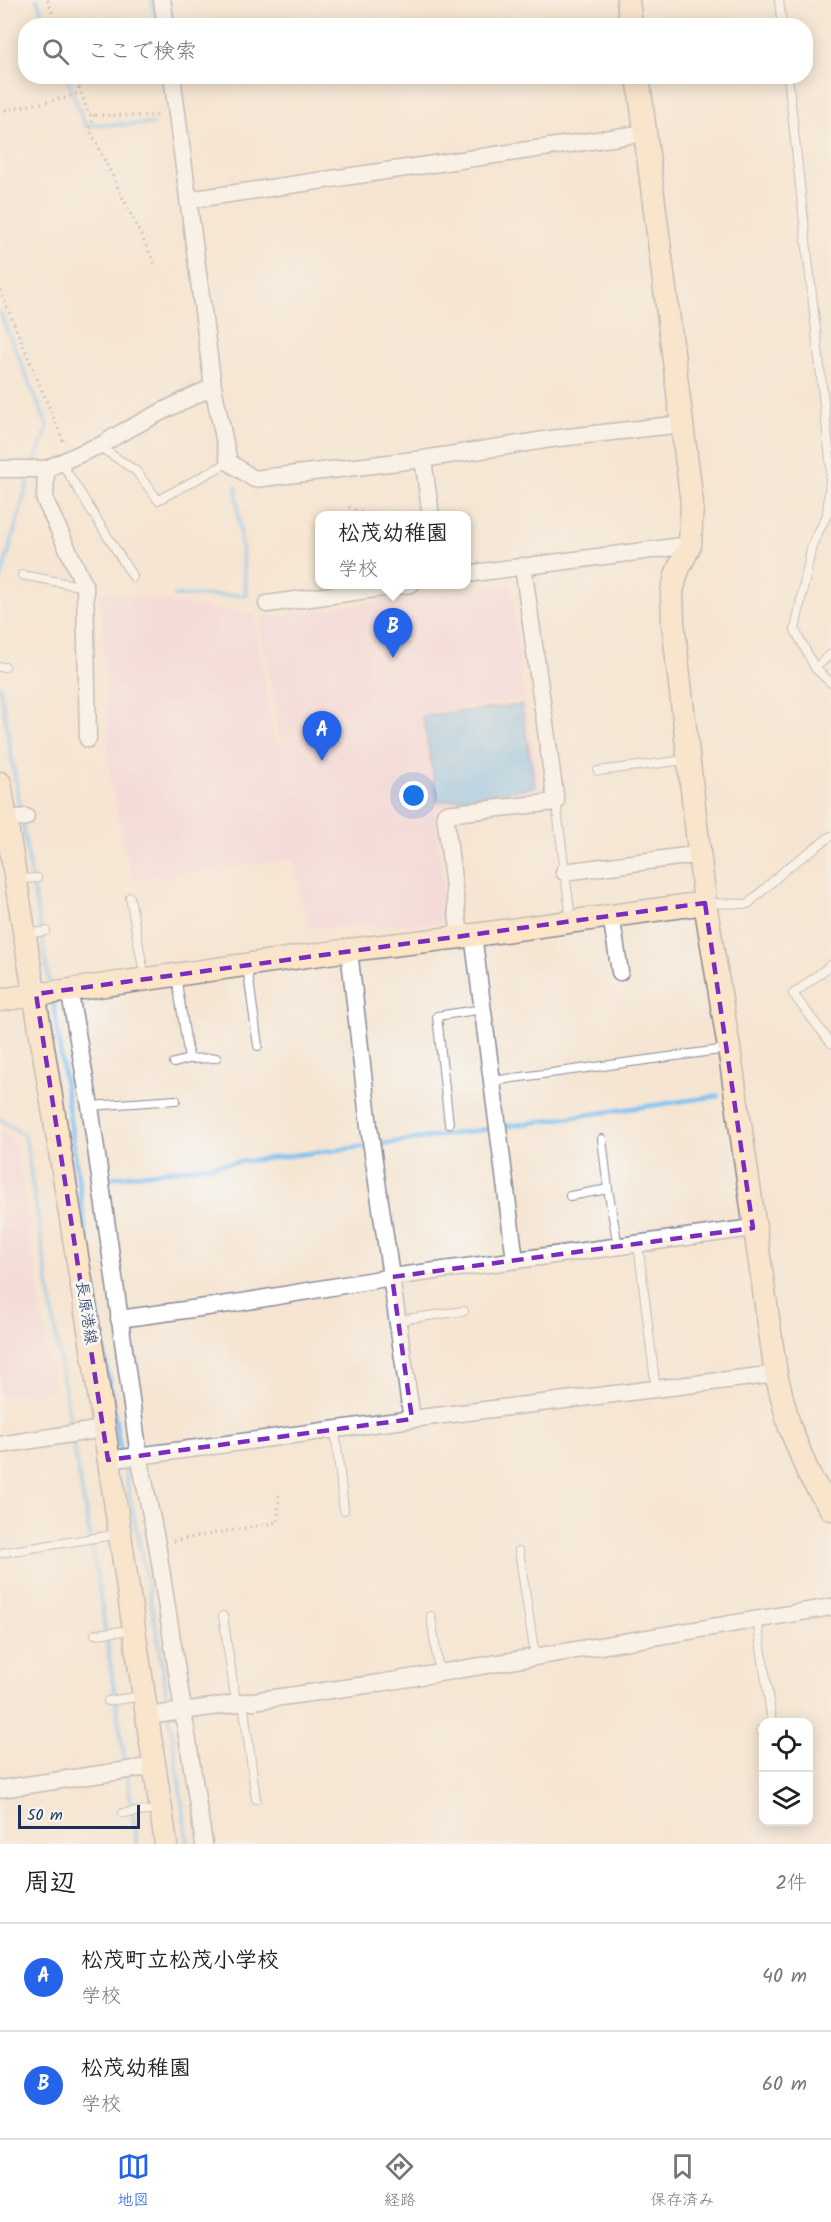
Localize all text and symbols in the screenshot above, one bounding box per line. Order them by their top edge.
search box [18,18,813,84]
icon: search [39,35,72,68]
text: ここで検索 [87,35,197,70]
popup [315,511,471,589]
text: 松茂幼稚園 [338,517,448,552]
text: 学校 [338,554,378,586]
pin: B [374,608,412,658]
pin: A [302,712,342,761]
your location [399,781,428,810]
street label: 長原港線 [69,1279,103,1347]
map controls [759,1718,813,1826]
button: locate [759,1718,813,1772]
button: layers [759,1772,813,1826]
scale bar [18,1802,140,1830]
text: 50 m [27,1803,63,1828]
text: 周辺 [24,1863,76,1905]
text: 2件 [775,1868,807,1900]
text: 松茂町立松茂小学校 [81,1944,279,1979]
text: A [37,1961,50,1993]
text: 40 m [762,1961,807,1993]
text: 学校 [81,1981,121,2013]
text: 松茂幼稚園 [81,2052,191,2087]
text: B [37,2069,50,2101]
text: 60 m [762,2069,807,2101]
text: 学校 [81,2089,121,2121]
tab: 地図 [117,2150,150,2213]
tab: 経路 [383,2150,416,2213]
tab: 保存済み [650,2150,714,2213]

